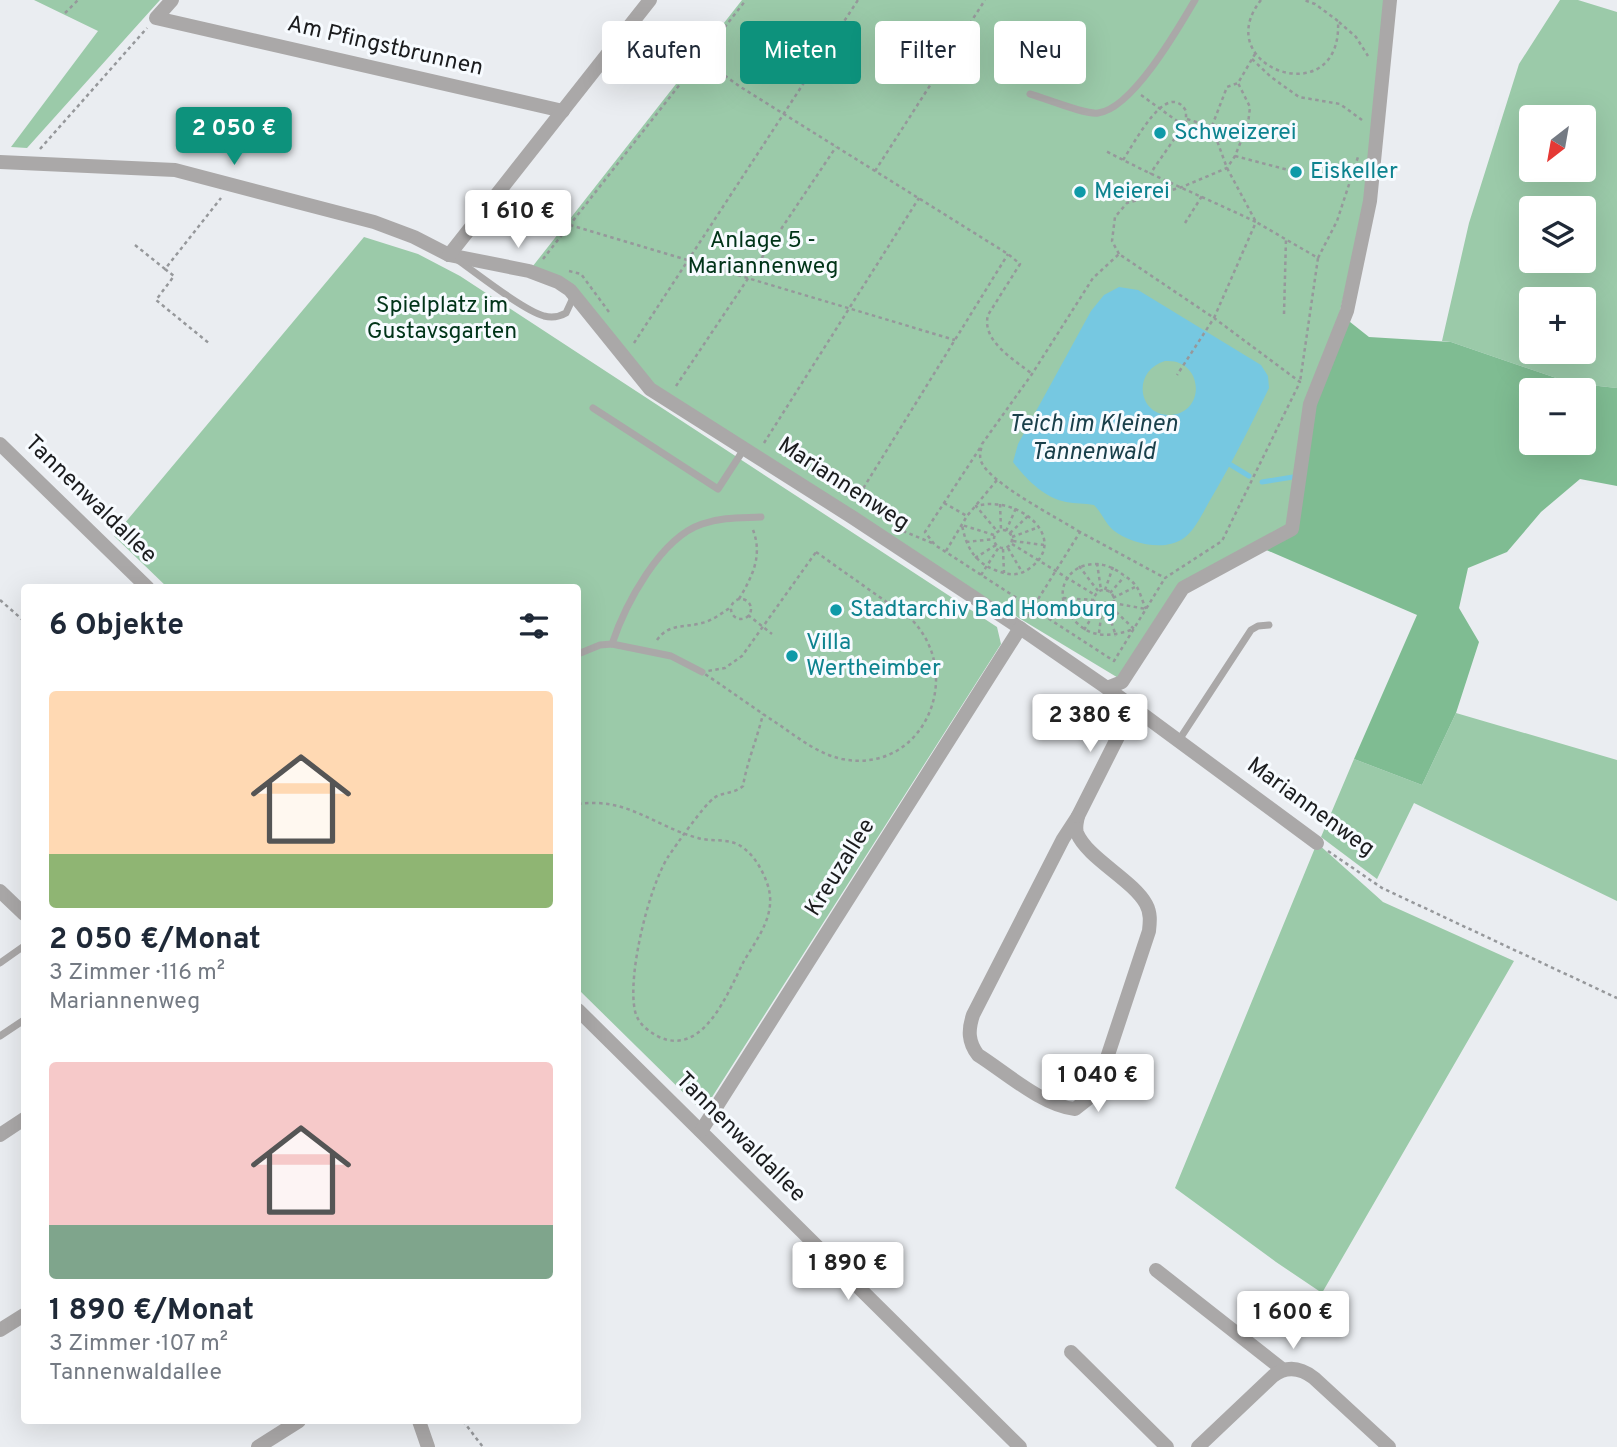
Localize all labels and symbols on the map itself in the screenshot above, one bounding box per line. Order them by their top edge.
street label: Am Pfingstbrunnen [284,10,486,84]
north arrow [1519,105,1596,182]
pin: 2 050 € [169,108,299,167]
place label: Schweizerei [1174,119,1297,148]
marker: Schweizerei [1152,125,1168,141]
place label: Eiskeller [1310,158,1398,187]
marker: Eiskeller [1288,164,1304,180]
place label: Meierei [1094,178,1170,207]
marker: Meierei [1072,184,1088,200]
pin: 1 610 € [453,190,583,250]
park label: Anlage 5 - Mariannenweg [687,227,839,282]
park label: Spielplatz im Gustavsgarten [367,292,517,347]
water label: Teich im Kleinen Tannenwald [1009,410,1177,468]
street label: Tannenwaldallee [18,430,162,570]
street label: Mariannenweg [772,432,914,538]
place label: Stadtarchiv Bad Homburg [850,596,1116,625]
marker: Stadtarchiv Bad Homburg [828,602,844,618]
place label: Villa Wertheimber [806,629,941,684]
marker: Villa Wertheimber [784,648,800,664]
pin: 2 380 € [1025,694,1155,754]
street label: Mariannenweg [1240,752,1380,864]
street label: Kreuzallee [800,814,882,922]
pin: 1 040 € [1033,1054,1163,1114]
street label: Tannenwaldallee [669,1067,811,1209]
pin: 1 890 € [783,1242,913,1302]
pin: 1 600 € [1228,1292,1358,1351]

